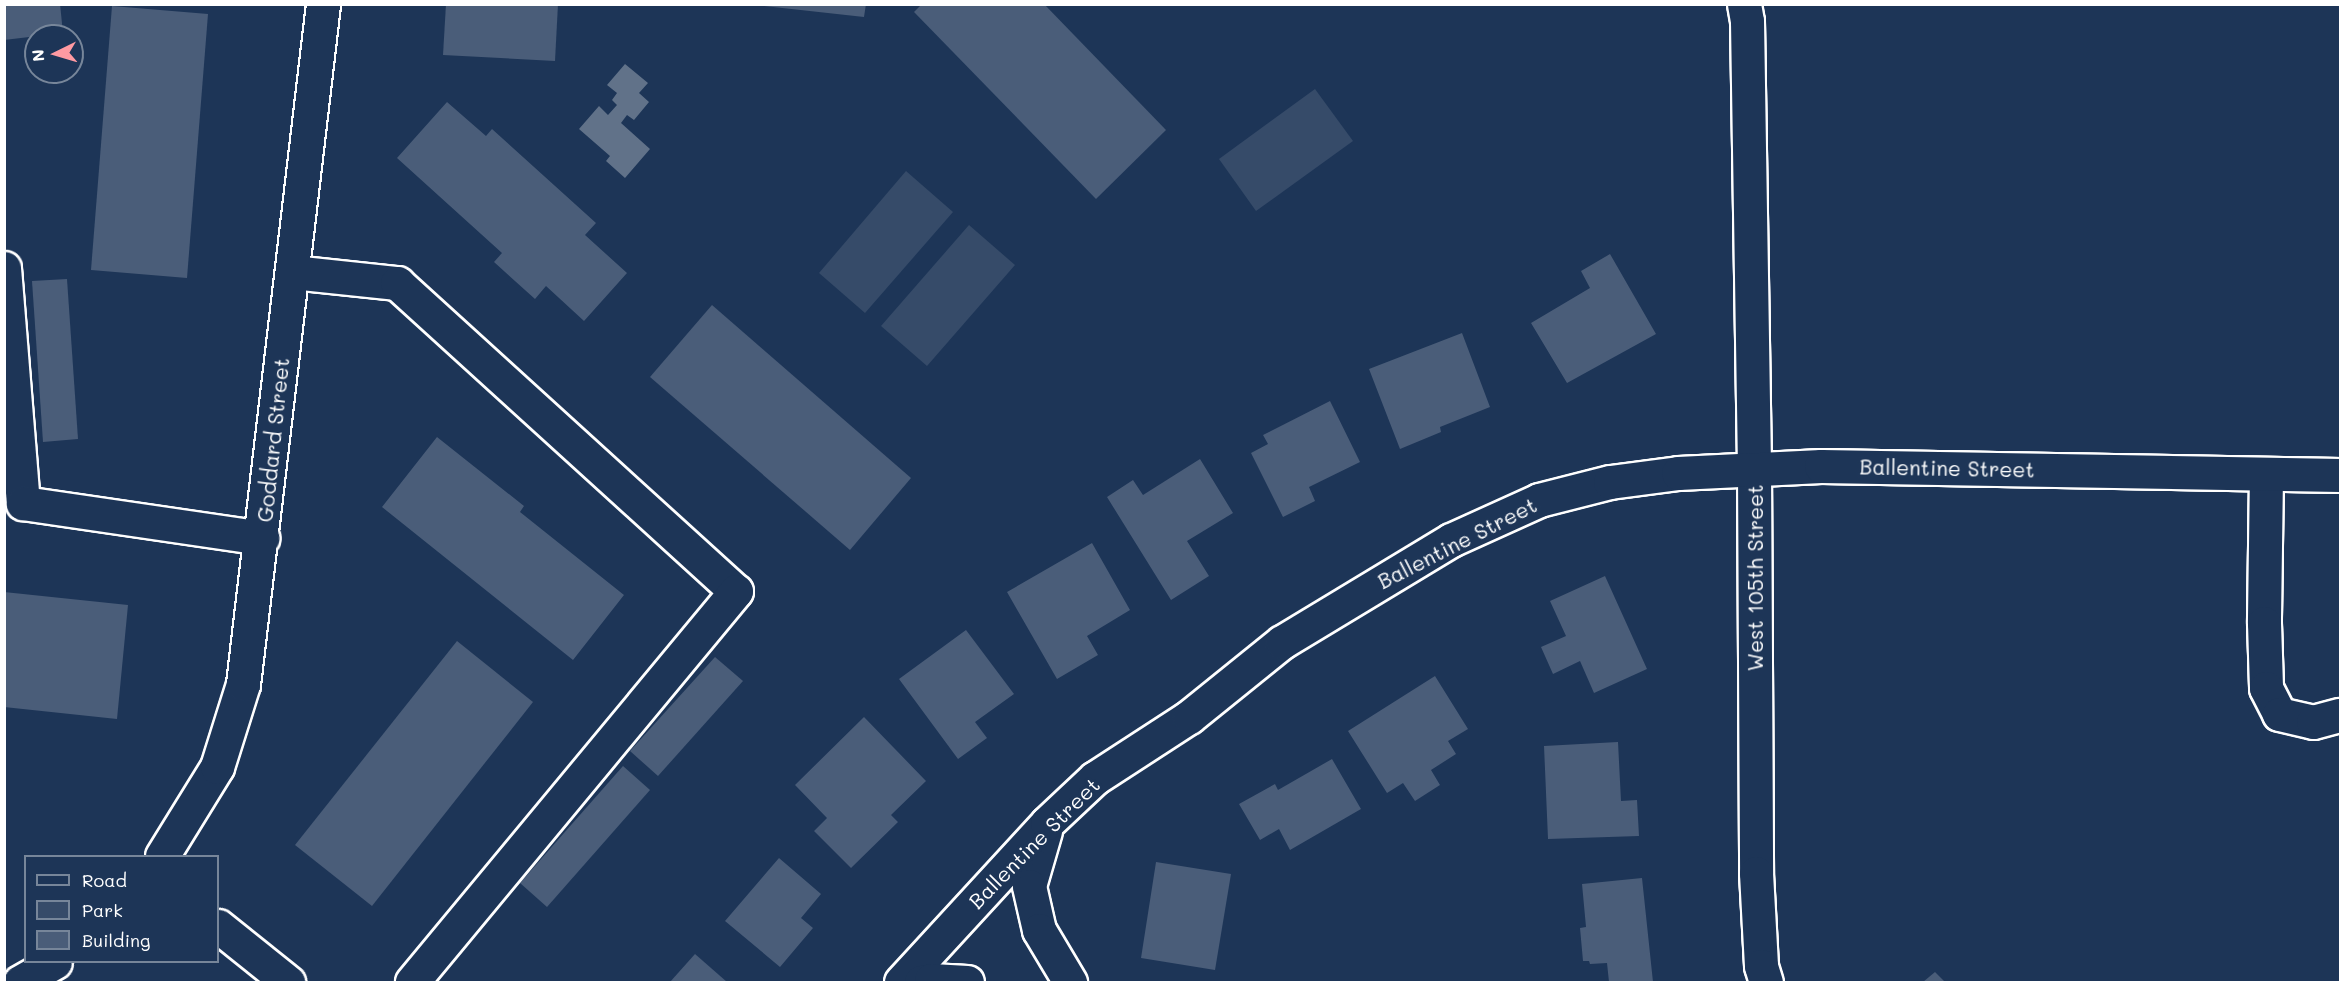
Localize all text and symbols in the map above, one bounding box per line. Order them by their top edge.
north arrow [24,24,84,84]
text: N [27,48,49,62]
street label: Goddard Street [252,357,294,523]
street label: Ballentine Street [1859,454,2035,482]
street label: West 105th Street [1742,485,1768,671]
street label: Ballentine Street [1373,492,1541,594]
street label: Ballentine Street [963,772,1105,914]
legend [24,855,219,963]
text: Road [82,868,127,892]
text: Park [82,898,123,922]
text: Building [82,928,150,952]

